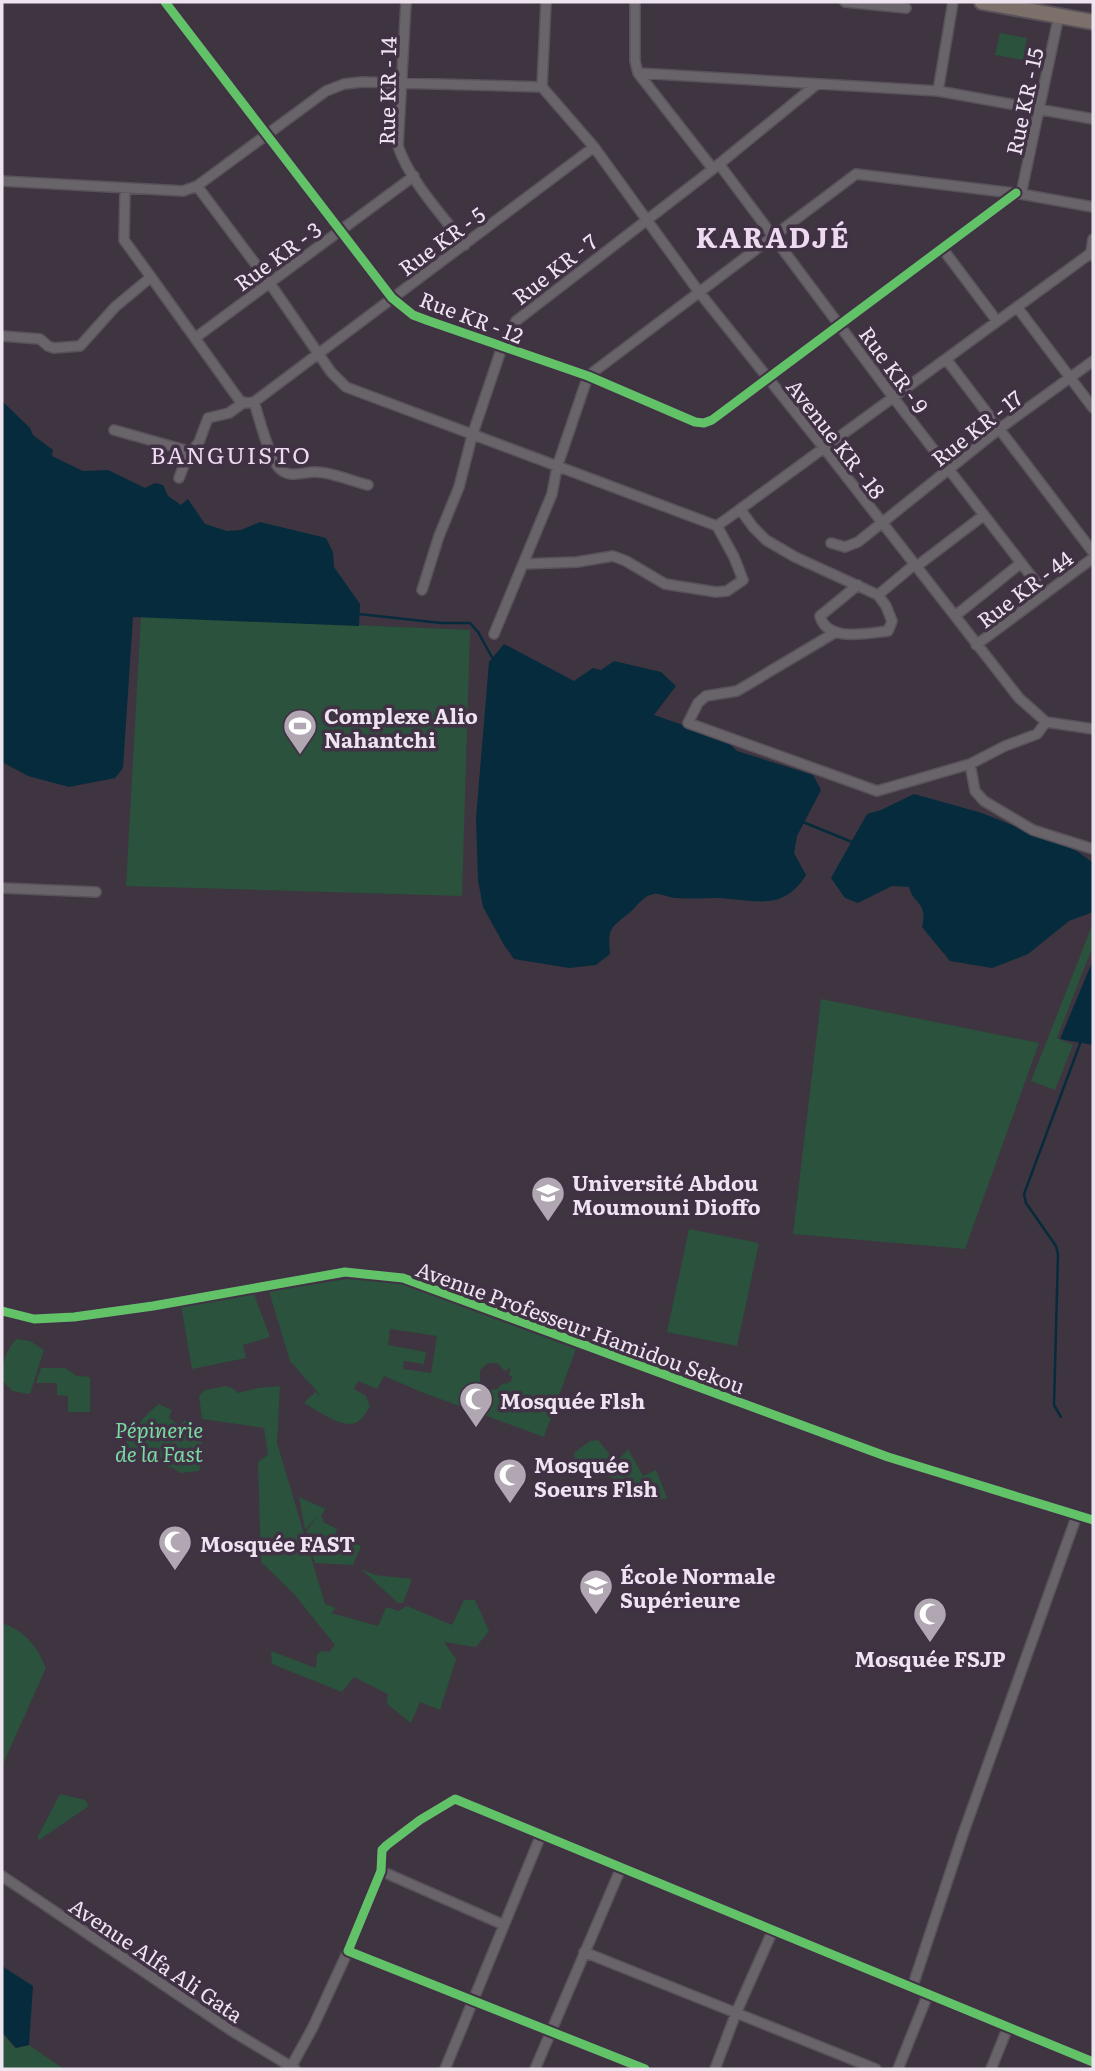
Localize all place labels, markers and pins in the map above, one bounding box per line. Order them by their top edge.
place label: Complexe Alio Nahantchi [324,699,478,754]
sports icon: Complexe Alio Nahantchi [281,707,319,756]
place label: Université Abdou Moumouni Dioffo [572,1166,761,1221]
school or university icon: Université Abdou Moumouni Dioffo [529,1174,567,1223]
mosque icon: Mosquée Flsh [457,1380,495,1429]
place label: Mosquée Flsh [500,1384,645,1415]
place label: Mosquée Soeurs Flsh [534,1448,658,1503]
mosque icon: Mosquée Soeurs Flsh [491,1456,529,1505]
mosque icon: Mosquée FAST [156,1523,194,1572]
place label: Mosquée FAST [200,1527,355,1558]
place label: École Normale Supérieure [620,1559,776,1614]
school or university icon: École Normale Supérieure [577,1567,615,1616]
mosque icon: Mosquée FSJP [911,1595,949,1644]
place label: Mosquée FSJP [854,1642,1006,1673]

